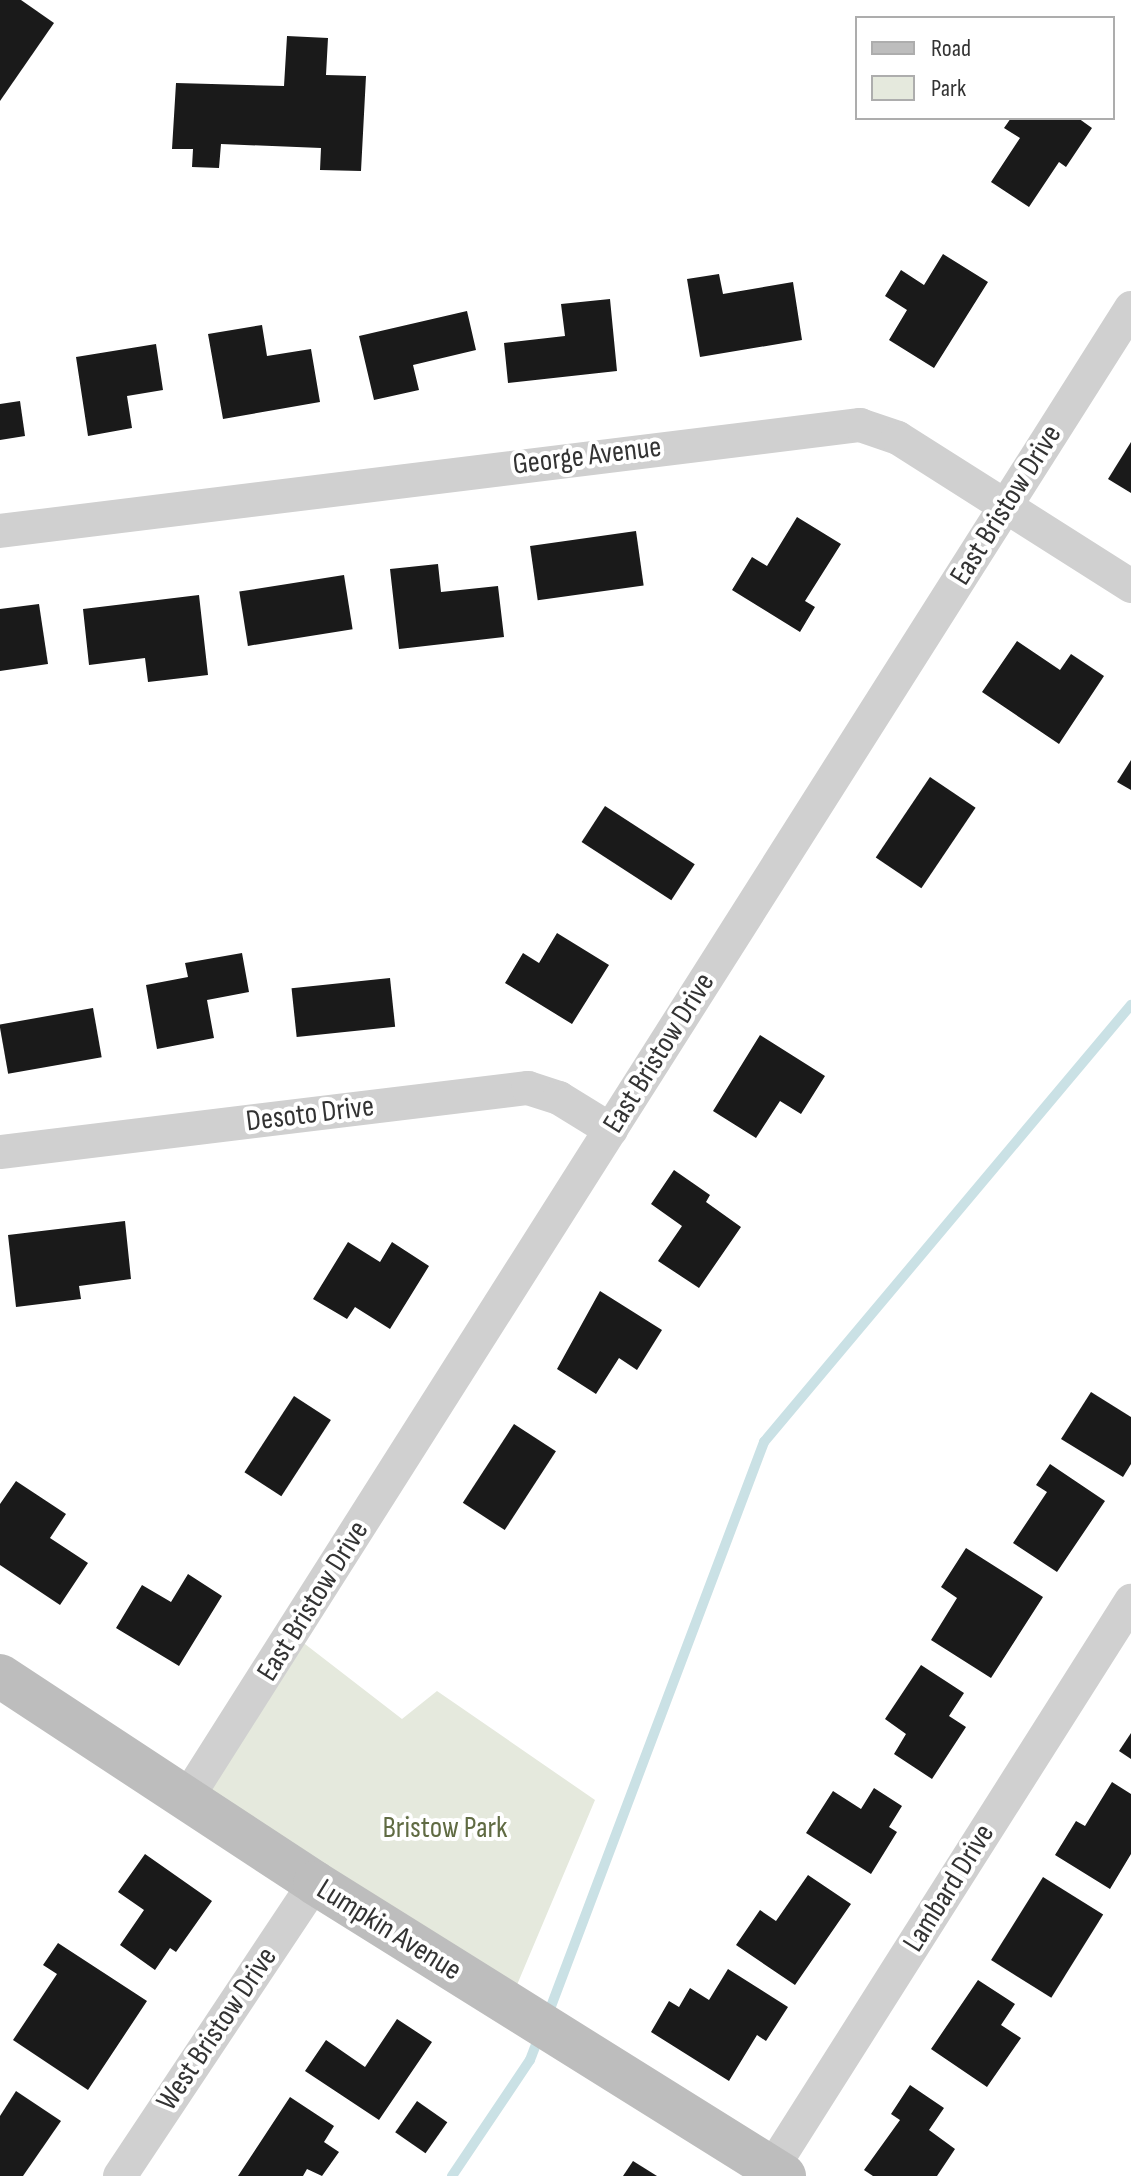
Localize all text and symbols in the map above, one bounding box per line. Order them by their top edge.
legend [855,16,1115,120]
text: Road [931,34,971,63]
text: Park [931,74,966,103]
street label: East Bristow Drive [943,418,1069,592]
street label: George Avenue [511,429,663,483]
street label: East Bristow Drive [596,966,722,1140]
street label: Desoto Drive [244,1088,376,1140]
street label: East Bristow Drive [250,1514,376,1688]
park label: Bristow Park [382,1810,508,1846]
street label: Lambard Drive [896,1818,1002,1958]
street label: Lumpkin Avenue [310,1871,468,1989]
street label: West Bristow Drive [149,1940,285,2118]

